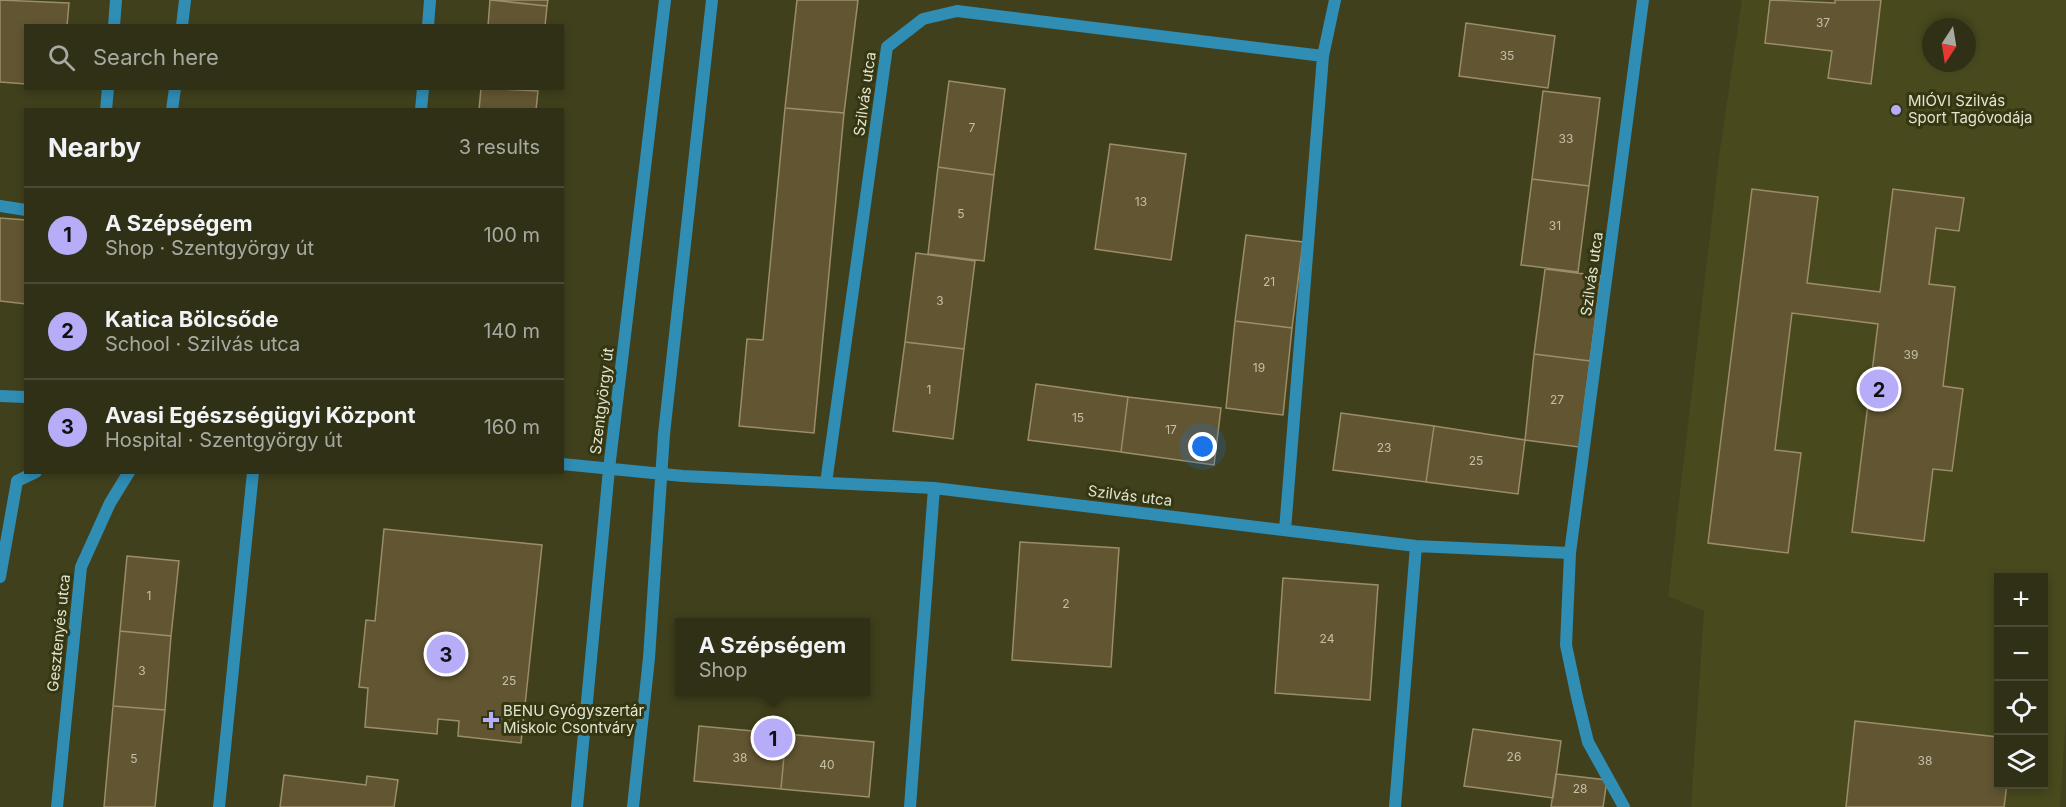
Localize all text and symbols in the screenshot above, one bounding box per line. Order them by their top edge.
house number: 37 [1816,15,1830,30]
north arrow [1922,18,1976,72]
search box [24,24,564,90]
icon: search [45,41,78,74]
text: Search here [93,44,219,70]
house number: 35 [1500,48,1514,63]
street label: Szilvás utca [849,51,880,137]
place label: MIÓVI Szilvás Sport Tagóvodája [1908,91,2033,127]
marker: MIÓVI Szilvás Sport Tagóvodája [1889,103,1903,117]
house number: 7 [969,120,976,135]
house number: 33 [1559,131,1573,146]
text: Nearby [48,132,141,163]
text: 3 results [459,135,540,159]
house number: 13 [1135,194,1147,209]
house number: 5 [957,206,965,221]
text: A Szépségem [105,210,253,236]
house number: 31 [1549,218,1561,233]
text: 1 [63,223,72,247]
text: 100 m [483,223,540,247]
street label: Szilvás utca [1576,231,1607,317]
text: Shop · Szentgyörgy út [105,236,314,260]
house number: 21 [1263,274,1275,289]
house number: 3 [936,293,944,308]
text: Katica Bölcsőde [105,306,279,332]
text: 2 [61,319,74,343]
text: 140 m [483,319,540,343]
text: School · Szilvás utca [105,332,300,356]
street label: Szentgyörgy út [586,346,617,455]
house number: 39 [1904,347,1918,362]
house number: 19 [1253,360,1265,375]
pin: 2 [1860,366,1898,412]
house number: 1 [927,382,931,397]
house number: 27 [1550,392,1564,407]
text: Avasi Egészségügyi Központ [105,402,416,428]
house number: 15 [1072,410,1084,425]
text: 3 [61,415,74,439]
text: 160 m [484,415,540,439]
house number: 17 [1165,422,1177,437]
text: Hospital · Szentgyörgy út [105,428,342,452]
your location [1188,432,1217,461]
house number: 23 [1377,440,1391,455]
house number: 25 [1469,453,1483,468]
street label: Szilvás utca [1087,481,1173,510]
street label: Gesztenyés utca [43,573,74,693]
map controls [1994,573,2048,789]
button: + [1994,573,2048,627]
house number: 1 [147,588,151,603]
house number: 2 [1062,596,1070,611]
popup [675,618,870,696]
button: − [1994,627,2048,681]
house number: 24 [1320,631,1335,646]
pin: 3 [426,632,466,676]
text: A Szépségem [699,632,846,658]
text: Shop [699,658,748,682]
house number: 3 [138,663,146,678]
house number: 25 [502,673,516,688]
button: locate [1994,681,2048,735]
place label: BENU Gyógyszertár Miskolc Csontváry [503,701,644,737]
marker: BENU Gyógyszertár Miskolc Csontváry [484,713,498,727]
pin: 1 [754,716,792,760]
button: layers [1994,735,2048,789]
house number: 26 [1507,749,1521,764]
house number: 38 [733,750,747,765]
house number: 5 [130,751,138,766]
house number: 38 [1918,753,1932,768]
house number: 40 [819,757,835,772]
house number: 28 [1573,781,1587,796]

